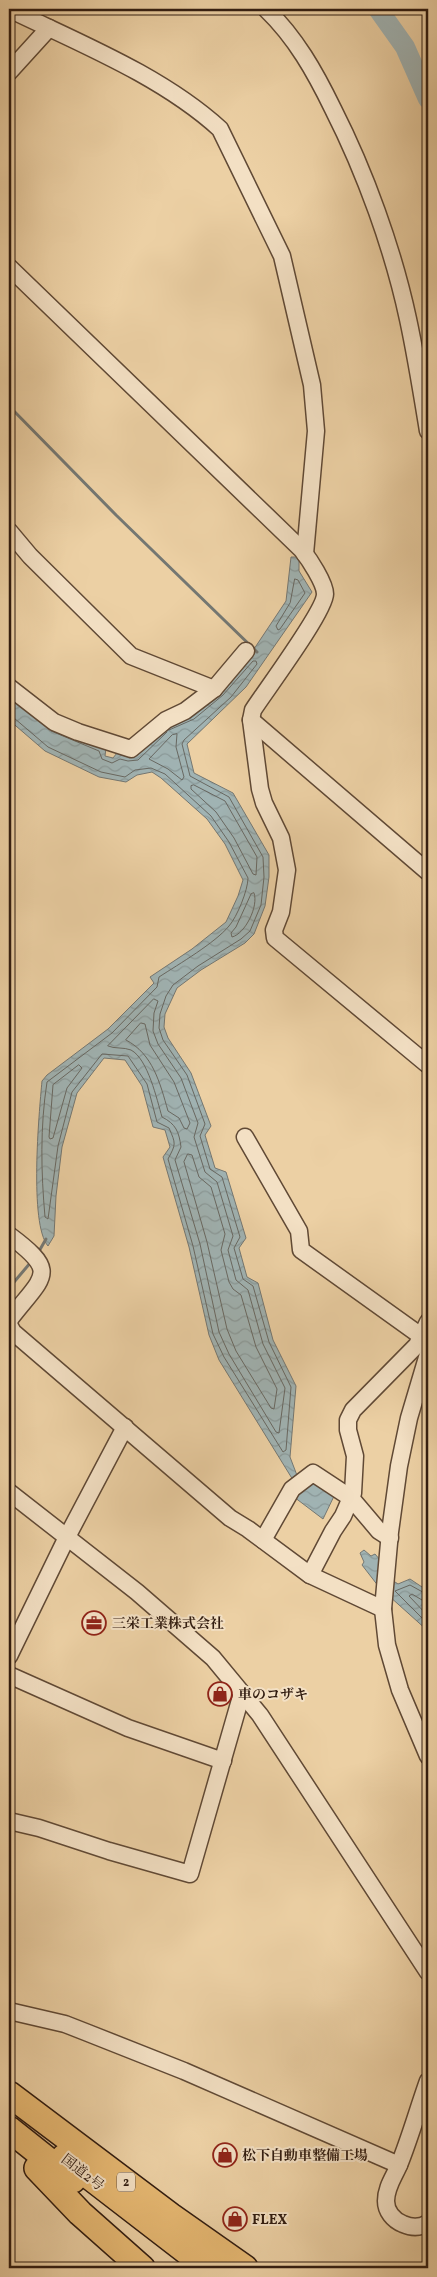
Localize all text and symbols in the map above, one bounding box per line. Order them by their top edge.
office icon: 三栄工業株式会社 [81,1610,107,1636]
place label: 三栄工業株式会社 [112,1615,224,1634]
shop icon: 車のコザキ [207,1681,233,1707]
place label: 車のコザキ [238,1686,308,1705]
shop icon: 松下自動車整備工場 [212,2142,238,2168]
place label: 松下自動車整備工場 [242,2147,368,2166]
street label: 国道2号 [57,2150,107,2196]
road number: 2 [117,2172,135,2192]
shop icon: FLEX [222,2206,248,2232]
place label: FLEX [252,2211,287,2230]

